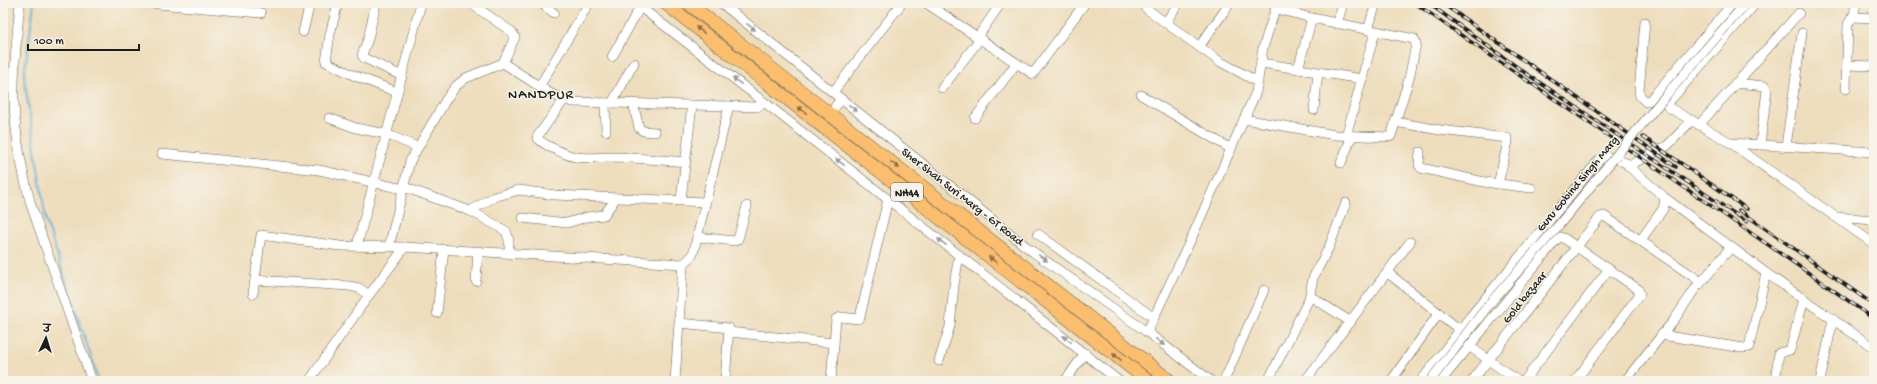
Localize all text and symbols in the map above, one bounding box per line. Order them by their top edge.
one-way arrow [746,23,757,32]
scale bar [28,26,139,52]
one-way arrow [695,26,706,35]
text: 100 m [33,35,64,49]
one-way arrow [732,77,743,85]
district label: NANDPUR [508,87,574,104]
one-way arrow [847,104,858,113]
one-way arrow [797,106,808,115]
street label: Guru Gobind Singh Marg [1535,134,1623,235]
street label: Sher Shah Suri Marg - GT Road [898,146,1026,250]
one-way arrow [834,157,845,166]
one-way arrow [889,161,900,170]
road number: NH44 [891,183,923,201]
one-way arrow [937,237,948,246]
one-way arrow [1038,254,1048,262]
one-way arrow [987,255,998,264]
street label: Gold bazaar [1501,268,1552,327]
north arrow [26,318,66,358]
text: उ [41,323,52,336]
one-way arrow [1061,334,1072,343]
one-way arrow [1154,338,1165,346]
one-way arrow [1112,353,1123,361]

